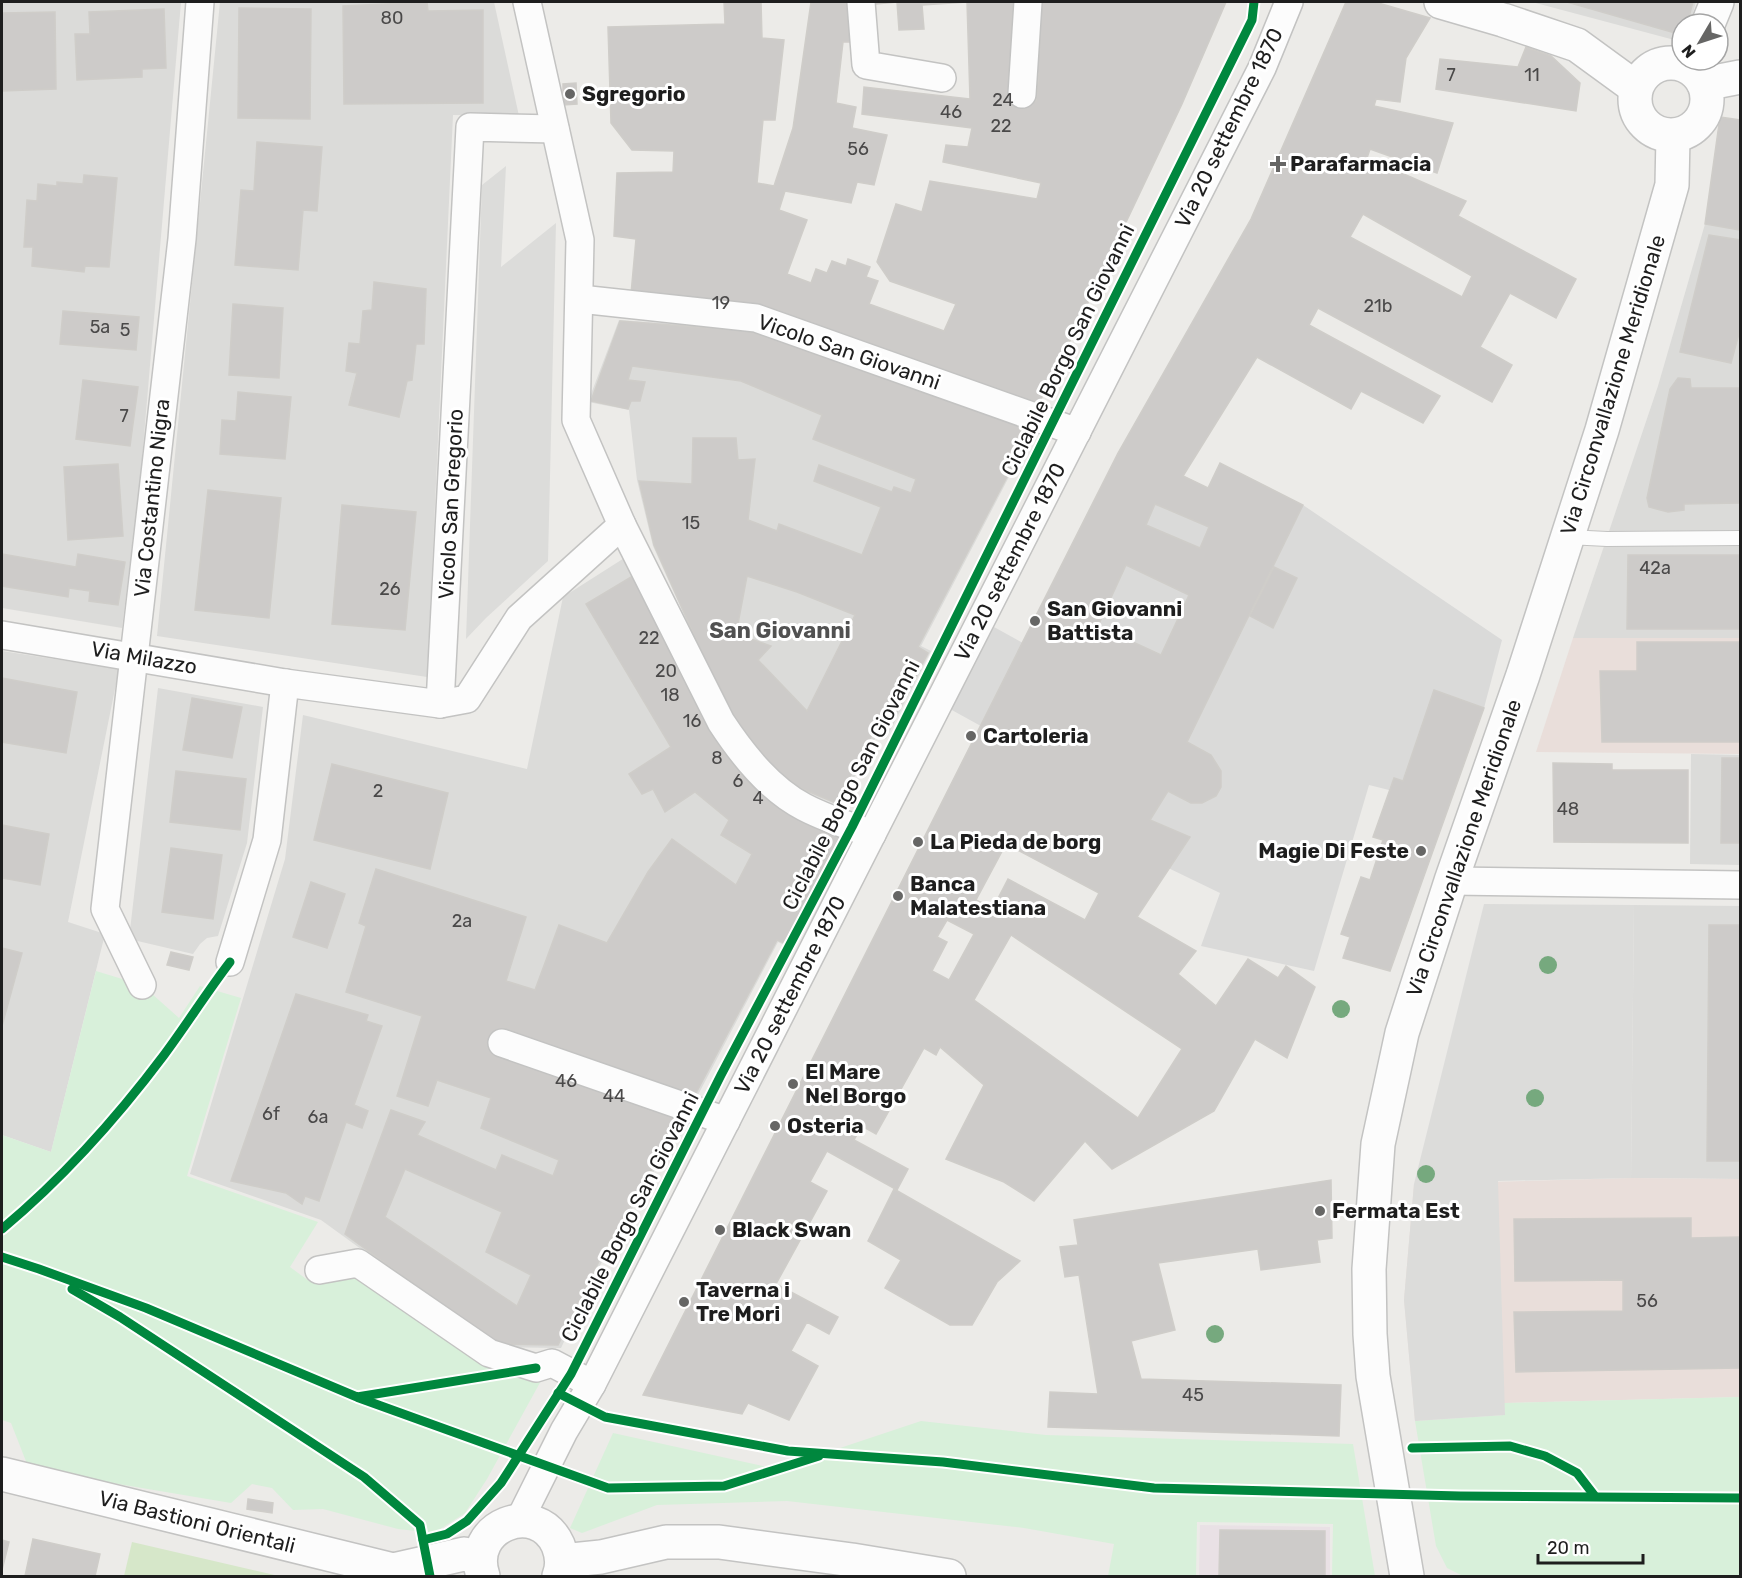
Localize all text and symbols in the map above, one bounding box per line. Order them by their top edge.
house number: 80 [381,7,403,29]
north arrow [1670,12,1730,72]
street label: Via 20 settembre 1870 [1169,24,1288,232]
text: N [1678,41,1700,62]
house number: 7 [1446,64,1456,86]
house number: 11 [1524,64,1540,86]
place label: Sgregorio [582,81,686,106]
marker: Sgregorio [563,87,577,101]
house number: 24 [992,89,1014,111]
house number: 46 [940,101,962,123]
house number: 22 [990,115,1012,137]
house number: 56 [847,138,869,160]
place label: Parafarmacia [1290,151,1431,176]
marker: Parafarmacia [1271,157,1285,171]
street label: Ciclabile Borgo San Giovanni [996,220,1140,480]
street label: Via Circonvallazione Meridionale [1555,232,1670,538]
house number: 19 [712,292,730,314]
house number: 21b [1364,295,1392,317]
street label: Vicolo San Giovanni [754,309,944,395]
house number: 5a [90,316,110,338]
house number: 5 [120,319,130,341]
street label: Via Costantino Nigra [129,397,174,598]
house number: 7 [119,405,129,427]
street label: Vicolo San Gregorio [433,408,468,600]
street label: Via 20 settembre 1870 [949,458,1070,665]
house number: 15 [682,512,700,534]
house number: 42a [1639,557,1671,579]
house number: 26 [379,578,401,600]
place label: San Giovanni Battista [1047,596,1182,645]
marker: San Giovanni Battista [1028,614,1042,628]
district label: San Giovanni [709,617,851,644]
house number: 22 [638,627,660,649]
street label: Via Milazzo [89,636,199,679]
street label: Ciclabile Borgo San Giovanni [776,655,925,914]
house number: 20 [655,660,677,682]
house number: 18 [660,684,680,706]
street label: Via Circonvallazione Meridionale [1401,696,1526,1000]
house number: 16 [683,710,701,732]
place label: Cartoleria [983,723,1089,748]
marker: Cartoleria [964,729,978,743]
house number: 8 [711,747,723,769]
house number: 6 [733,770,744,792]
house number: 2 [373,780,383,802]
house number: 4 [752,787,764,809]
house number: 48 [1557,798,1579,820]
place label: La Pieda de borg [930,829,1101,854]
marker: La Pieda de borg [911,835,925,849]
place label: Magie Di Feste [1258,838,1409,863]
marker: Magie Di Feste [1414,844,1428,858]
place label: Banca Malatestiana [910,871,1046,920]
marker: Banca Malatestiana [891,889,905,903]
street label: Via 20 settembre 1870 [729,891,850,1098]
house number: 2a [452,910,472,932]
place label: El Mare Nel Borgo [805,1059,906,1108]
house number: 46 [555,1070,577,1092]
marker: El Mare Nel Borgo [786,1077,800,1091]
house number: 44 [603,1085,625,1107]
street label: Ciclabile Borgo San Giovanni [555,1087,704,1346]
house number: 6f [262,1103,280,1125]
house number: 6a [308,1106,328,1128]
place label: Osteria [787,1113,864,1138]
marker: Osteria [768,1119,782,1133]
place label: Fermata Est [1332,1198,1460,1223]
marker: Fermata Est [1313,1204,1327,1218]
place label: Black Swan [732,1217,851,1242]
marker: Black Swan [713,1223,727,1237]
place label: Taverna i Tre Mori [696,1277,790,1326]
house number: 56 [1636,1290,1658,1312]
marker: Taverna i Tre Mori [677,1295,691,1309]
house number: 45 [1182,1384,1204,1406]
street label: Via Bastioni Orientali [96,1485,298,1558]
scale bar [1538,1527,1643,1565]
text: 20 m [1547,1537,1589,1559]

